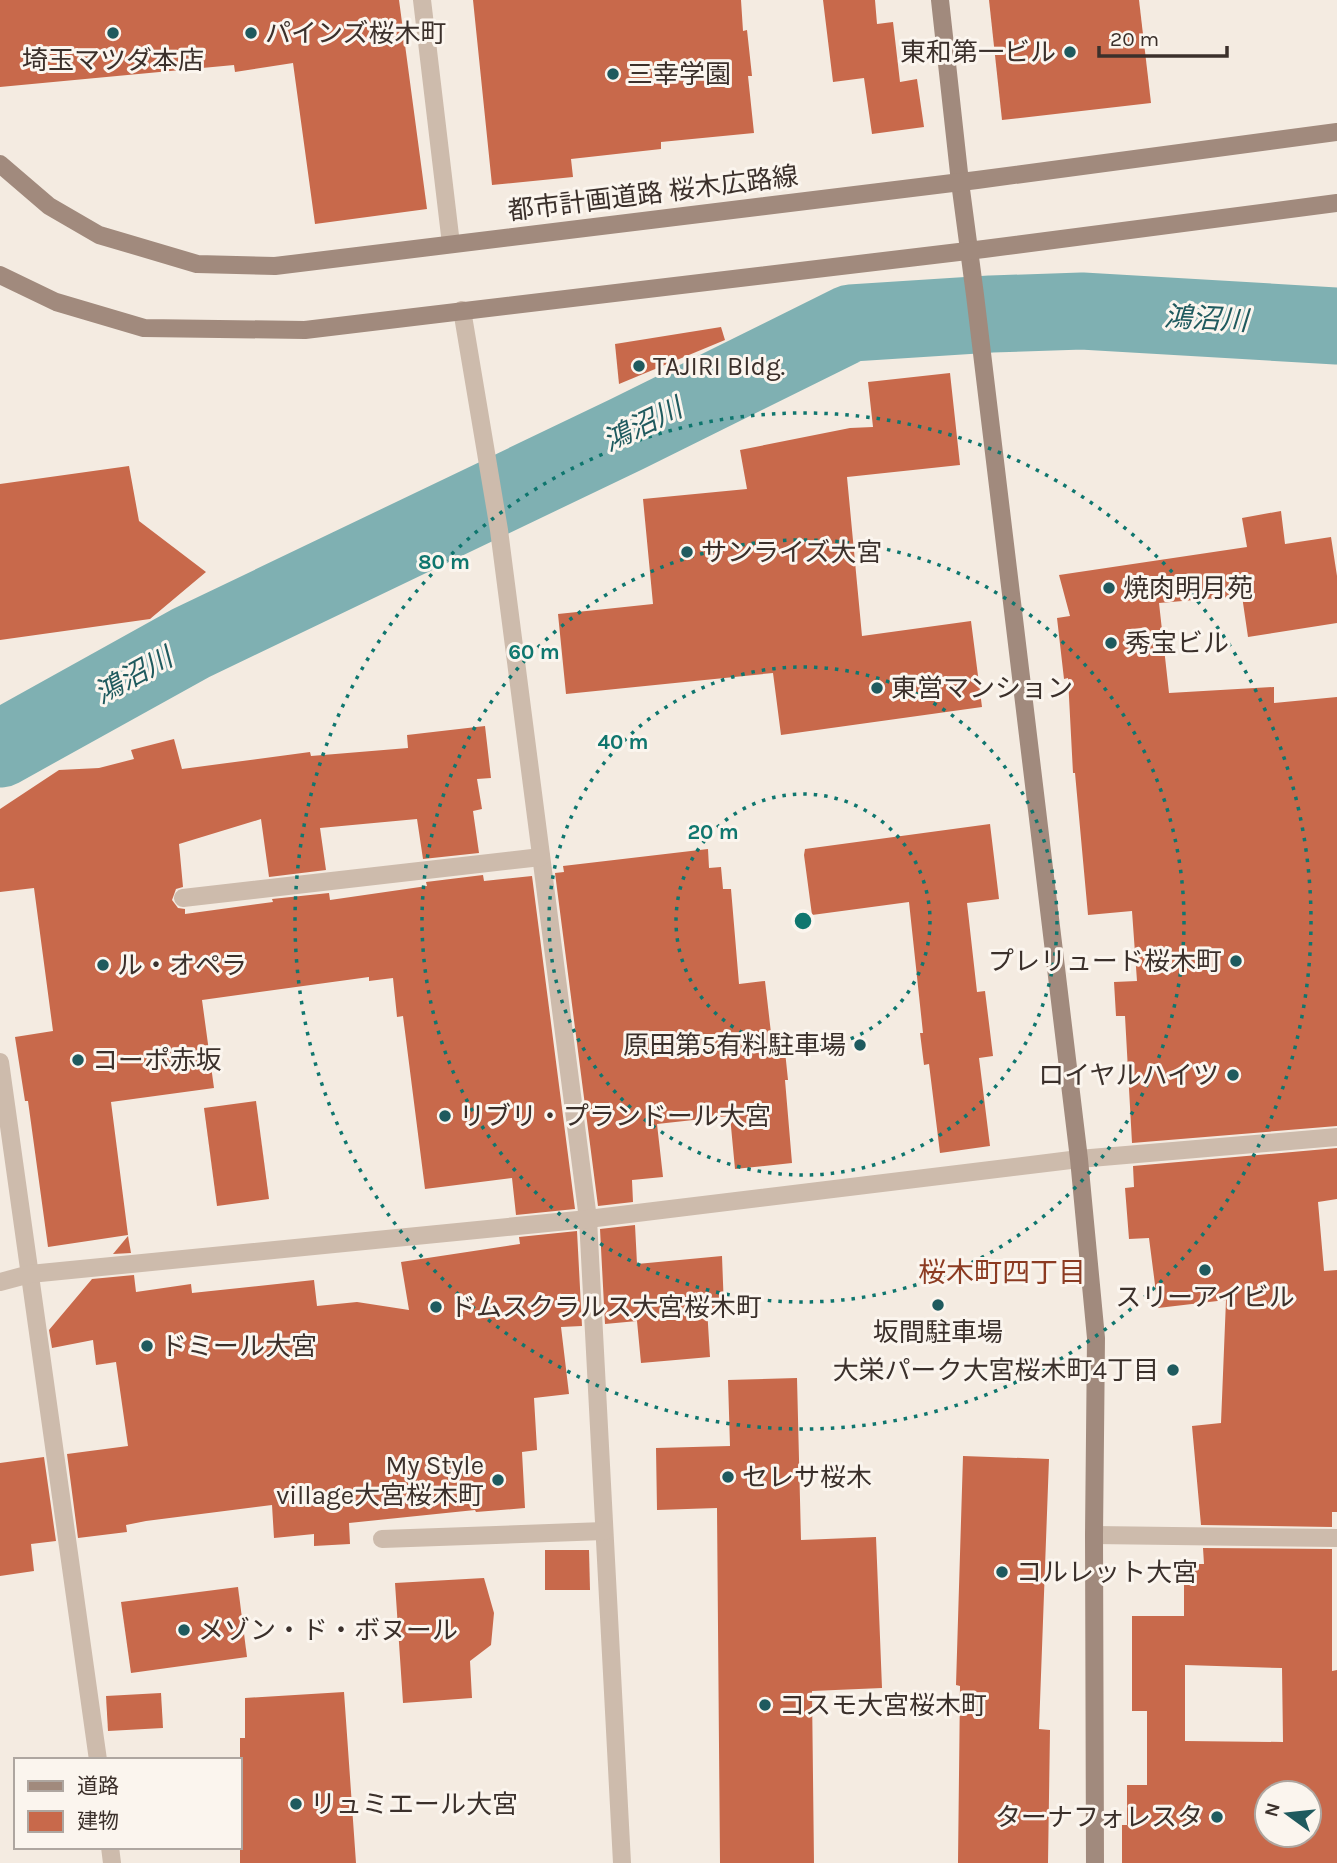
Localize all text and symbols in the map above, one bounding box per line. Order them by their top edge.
scale bar [1099,14,1227,58]
place label: パインズ桜木町 [265,18,446,49]
marker: 埼玉マツダ本店 [105,25,121,41]
marker: パインズ桜木町 [243,25,259,41]
text: 20 m [1110,27,1159,51]
place label: 東和第一ビル [900,37,1056,68]
marker: 東和第一ビル [1062,44,1078,60]
place label: 埼玉マツダ本店 [22,45,204,76]
place label: 三幸学園 [627,59,731,90]
marker: 三幸学園 [605,66,621,82]
street label: 都市計画道路 桜木広路線 [506,160,800,227]
water label: 鴻沼川 [1163,300,1252,337]
place label: TAJIRI Bldg. [653,351,785,382]
marker: TAJIRI Bldg. [631,358,647,374]
water label: 鴻沼川 [597,390,690,458]
place label: サンライズ大宮 [701,537,882,568]
marker: サンライズ大宮 [679,544,695,560]
text: 80 m [418,550,470,574]
place label: 焼肉明月苑 [1123,573,1253,604]
marker: 焼肉明月苑 [1101,580,1117,596]
place label: 秀宝ビル [1125,628,1229,659]
marker: 秀宝ビル [1103,635,1119,651]
water label: 鴻沼川 [89,639,181,710]
text: 60 m [508,640,560,664]
place label: 東営マンション [891,673,1073,704]
marker: 東営マンション [869,680,885,696]
text: 40 m [597,730,649,754]
text: 20 m [687,820,739,844]
centre of rings [791,909,815,933]
place label: プレリュード桜木町 [988,946,1222,977]
place label: ル・オペラ [117,950,247,981]
marker: プレリュード桜木町 [1228,953,1244,969]
marker: ル・オペラ [95,957,111,973]
place label: 原田第5有料駐車場 [623,1030,846,1061]
marker: 原田第5有料駐車場 [852,1037,868,1053]
place label: コーポ赤坂 [92,1045,222,1076]
marker: コーポ赤坂 [70,1052,86,1068]
place label: ロイヤルハイツ [1038,1060,1219,1091]
marker: ロイヤルハイツ [1225,1067,1241,1083]
place label: リブリ・プランドール大宮 [459,1101,771,1132]
marker: リブリ・プランドール大宮 [437,1108,453,1124]
district label: 桜木町四丁目 [918,1256,1086,1289]
marker: スリーアイビル [1197,1262,1213,1278]
place label: スリーアイビル [1115,1282,1295,1313]
place label: ドムスクラルス大宮桜木町 [450,1292,762,1323]
marker: 坂間駐車場 [930,1297,946,1313]
marker: ドムスクラルス大宮桜木町 [428,1299,444,1315]
place label: 坂間駐車場 [873,1317,1003,1348]
place label: ドミール大宮 [161,1331,317,1362]
marker: ドミール大宮 [139,1338,155,1354]
place label: 大栄パーク大宮桜木町4丁目 [832,1355,1159,1386]
marker: 大栄パーク大宮桜木町4丁目 [1165,1362,1181,1378]
place label: My Style village大宮桜木町 [276,1450,484,1511]
place label: セレサ桜木 [742,1462,872,1493]
marker: セレサ桜木 [720,1469,736,1485]
marker: My Style village大宮桜木町 [490,1472,506,1488]
place label: コルレット大宮 [1016,1557,1198,1588]
marker: コルレット大宮 [994,1564,1010,1580]
place label: メゾン・ド・ボヌール [198,1615,458,1646]
marker: メゾン・ド・ボヌール [176,1622,192,1638]
place label: コスモ大宮桜木町 [779,1690,987,1721]
marker: コスモ大宮桜木町 [757,1697,773,1713]
legend [14,1758,242,1849]
text: 道路 [77,1774,119,1798]
north arrow [1253,1779,1323,1849]
place label: リュミエール大宮 [310,1789,518,1820]
marker: リュミエール大宮 [288,1796,304,1812]
text: N [1260,1800,1285,1819]
place label: ターナフォレスタ [995,1802,1203,1833]
text: 建物 [77,1809,119,1833]
marker: ターナフォレスタ [1209,1809,1225,1825]

